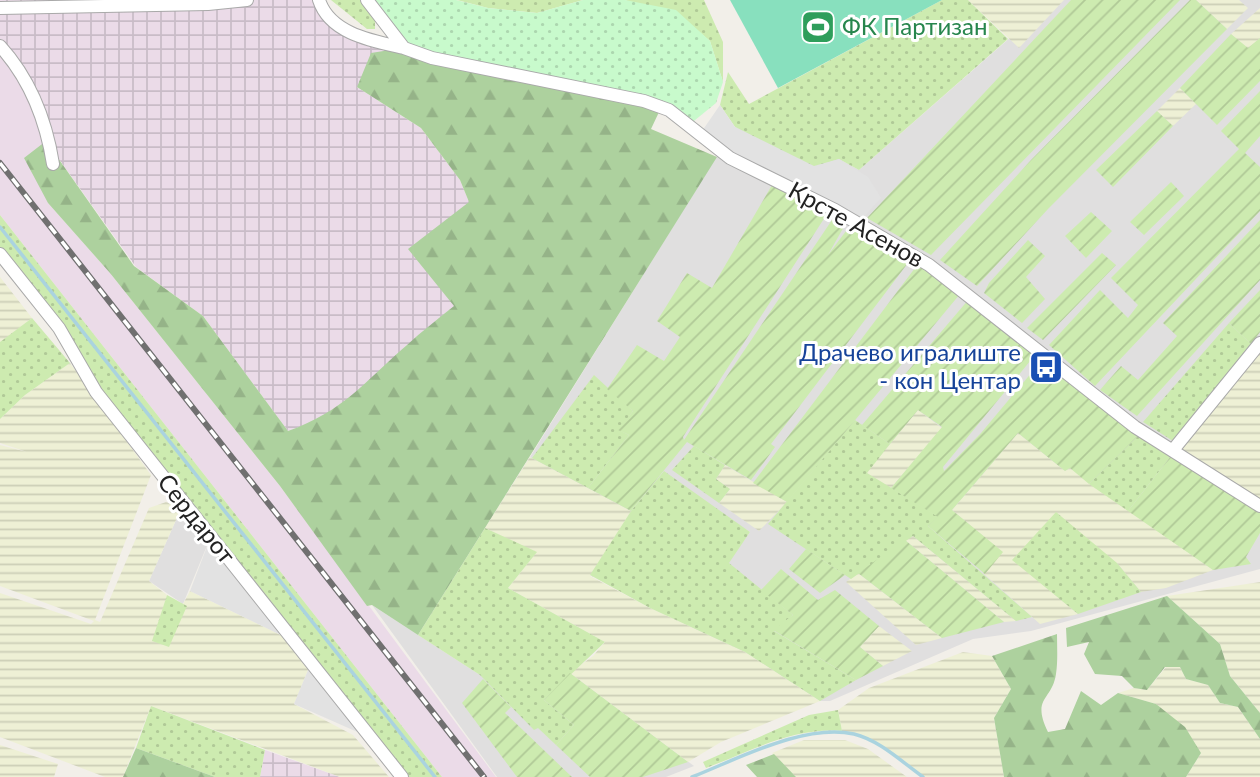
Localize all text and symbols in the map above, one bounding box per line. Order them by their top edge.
sports icon: ФК Партизан [799,8,837,46]
place label: ФК Партизан [842,11,988,40]
street label: Крсте Асенов [784,175,929,273]
place label: Драчево игралиште - кон Центар [799,337,1021,394]
bus stop icon: Драчево игралиште - кон Центар [1027,348,1065,386]
street label: Сердарот [152,467,242,569]

